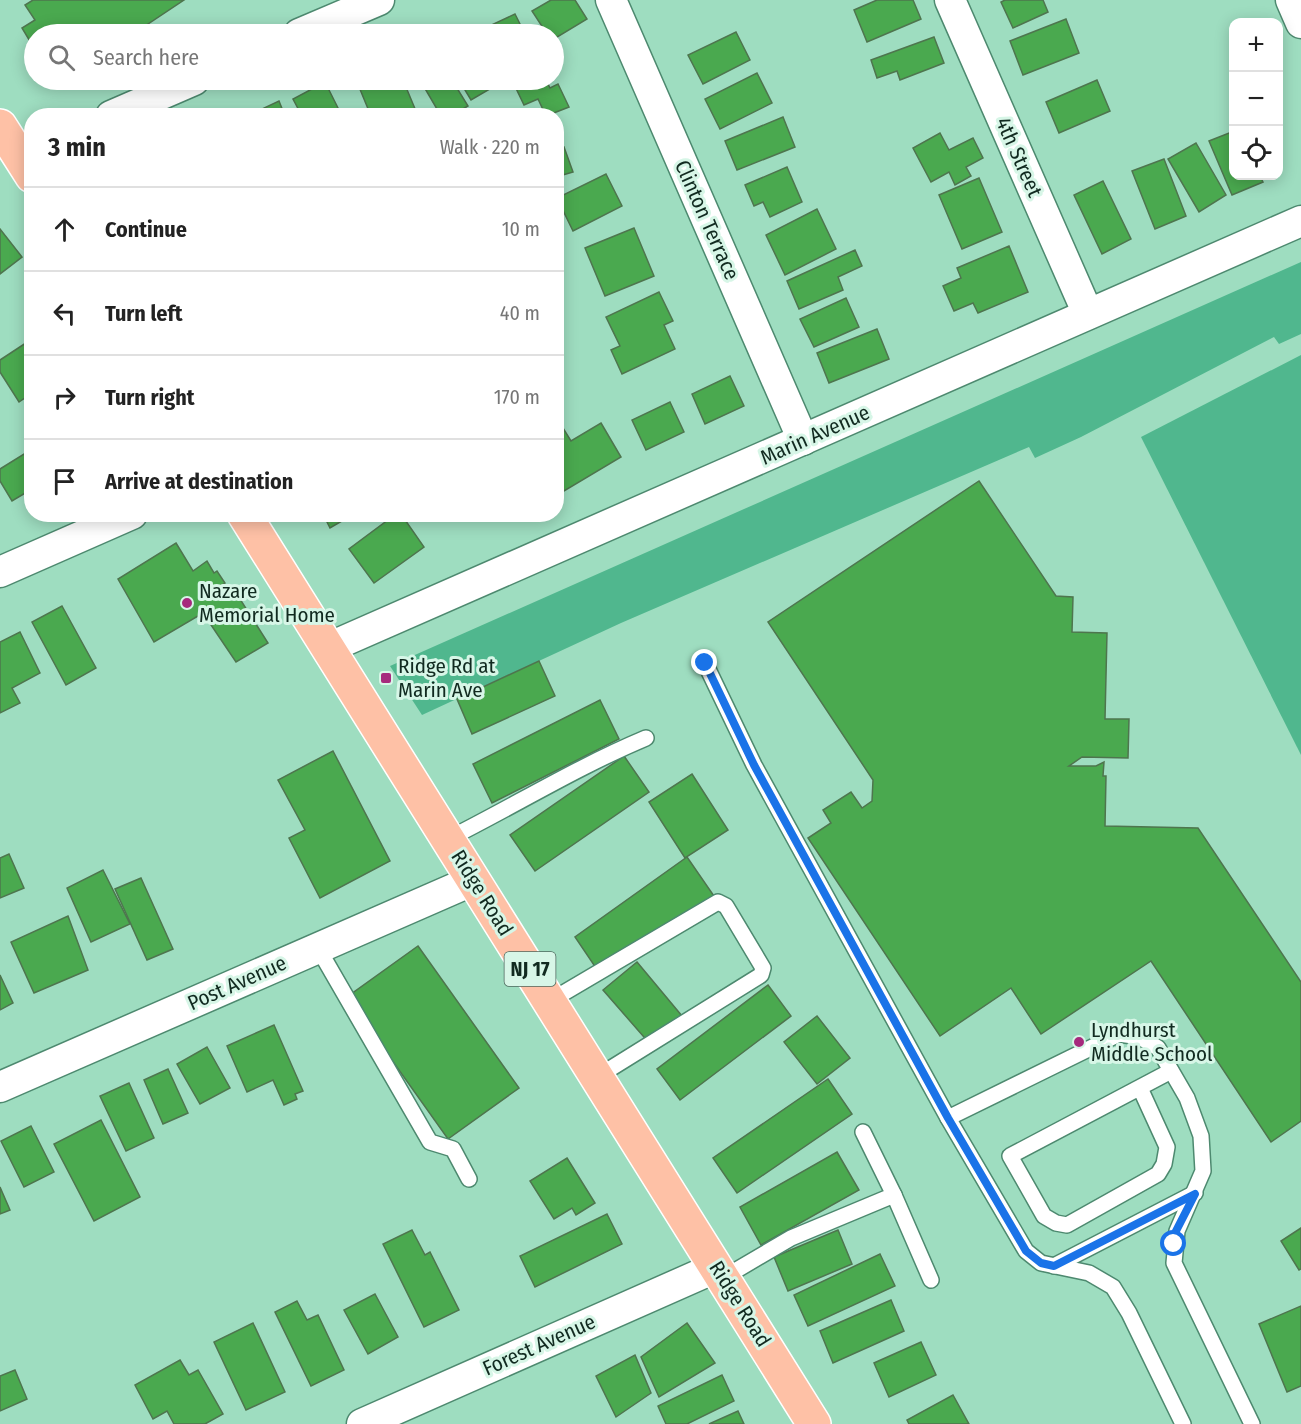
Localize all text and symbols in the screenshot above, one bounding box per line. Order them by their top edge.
map controls [1229,18,1283,180]
button: + [1229,18,1283,72]
search box [24,24,564,90]
icon: search [45,41,78,74]
text: Search here [93,44,199,71]
button: − [1229,72,1283,126]
street label: 4th Street [990,113,1048,201]
button: locate [1229,126,1283,180]
text: 3 min [48,132,106,163]
text: Walk · 220 m [440,135,540,159]
street label: Clinton Terrace [669,156,745,284]
icon: ahead [48,213,81,246]
text: Continue [105,216,187,243]
text: 10 m [502,217,540,241]
icon: left [48,297,81,330]
text: Turn left [105,300,183,327]
text: 40 m [500,301,540,325]
icon: right [48,381,81,414]
text: Turn right [105,384,194,411]
text: 170 m [494,385,540,409]
street label: Marin Avenue [756,399,874,471]
icon: arrive [48,465,81,498]
text: Arrive at destination [105,468,293,495]
place label: Nazare Memorial Home [199,578,335,628]
marker: Nazare Memorial Home [180,596,194,610]
route end [691,649,717,675]
place label: Ridge Rd at Marin Ave [398,653,495,703]
marker: Ridge Rd at Marin Ave [379,671,393,685]
street label: Ridge Road [445,845,519,941]
street label: Post Avenue [184,950,290,1016]
road number: NJ 17 [504,952,556,986]
place label: Lyndhurst Middle School [1091,1017,1213,1067]
marker: Lyndhurst Middle School [1072,1035,1086,1049]
route start [1160,1230,1186,1256]
street label: Ridge Road [703,1256,777,1352]
street label: Forest Avenue [479,1309,599,1381]

